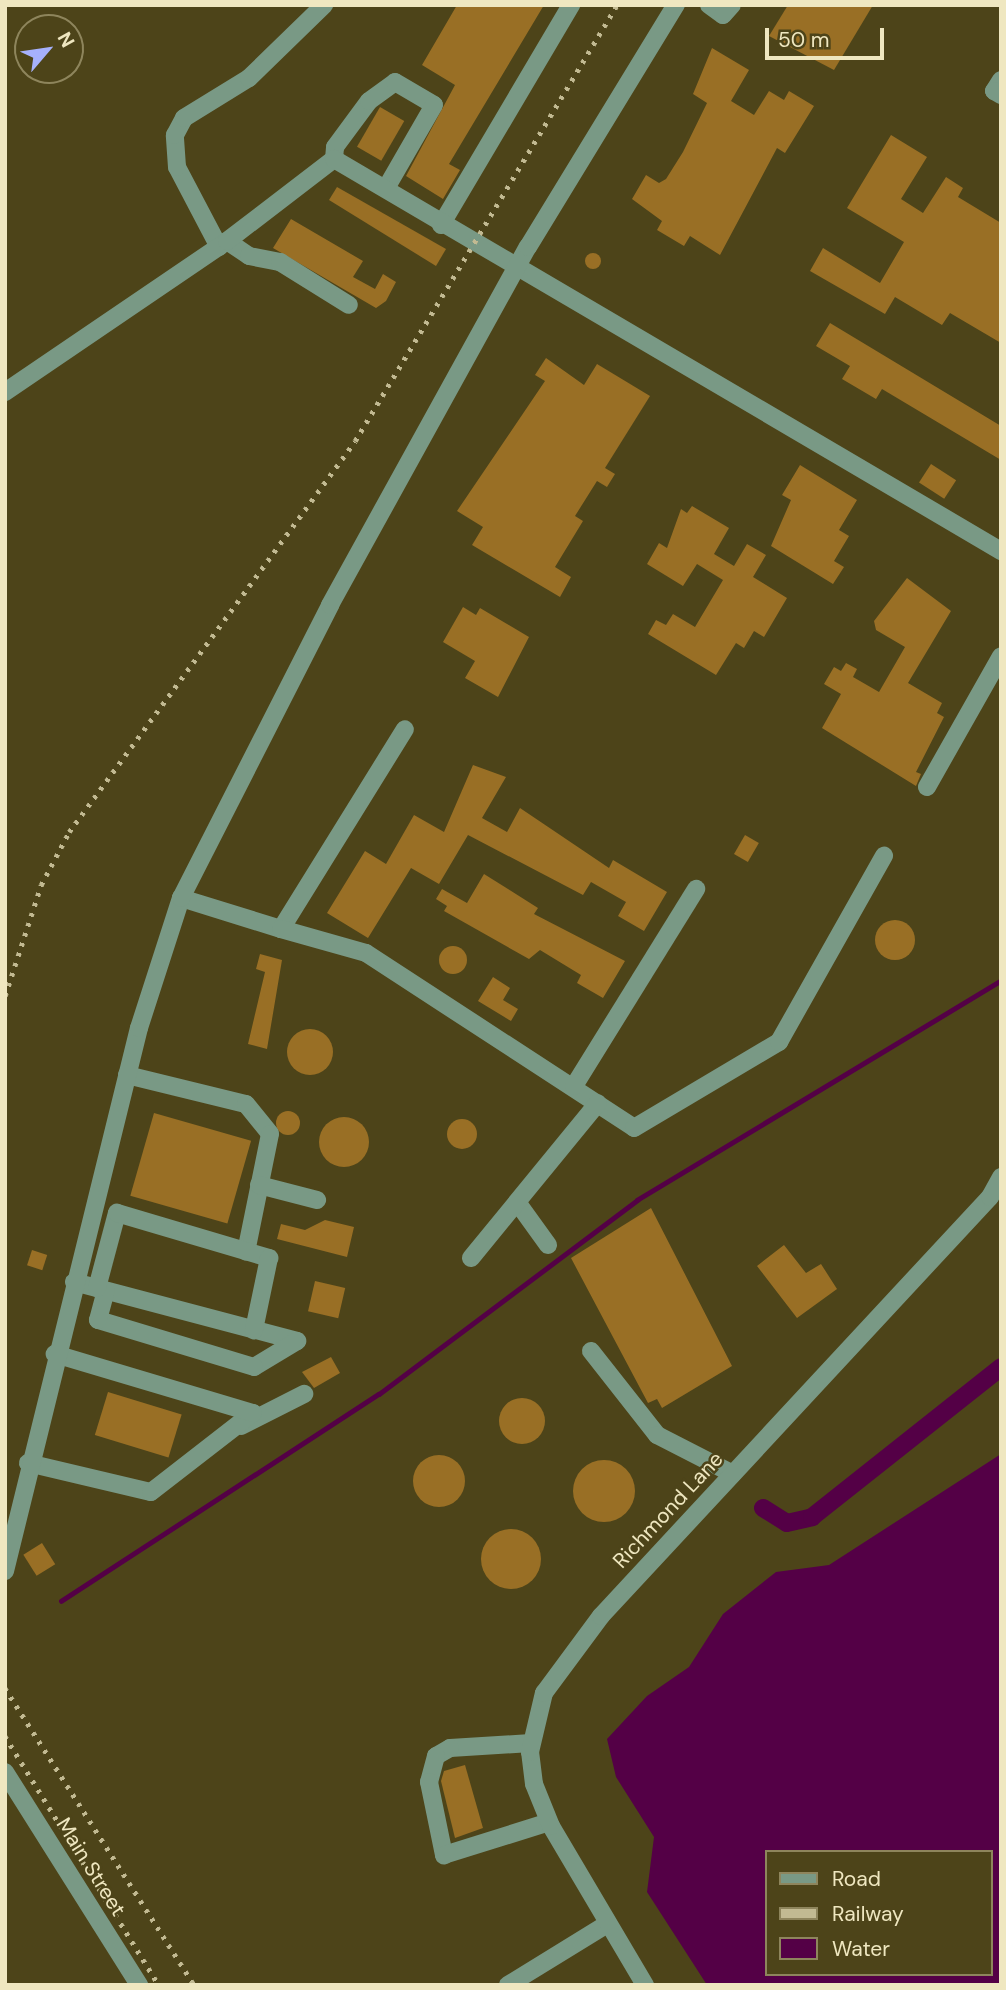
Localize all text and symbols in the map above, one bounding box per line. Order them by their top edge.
north arrow [14,14,84,84]
scale bar [768,14,887,58]
text: 50 m [778,26,829,54]
text: N [52,27,80,52]
street label: Richmond Lane [608,1447,728,1573]
street label: Main Street [51,1813,131,1921]
legend [764,1850,992,1976]
text: Road [832,1865,881,1893]
text: Railway [832,1900,904,1928]
text: Water [832,1935,890,1963]

